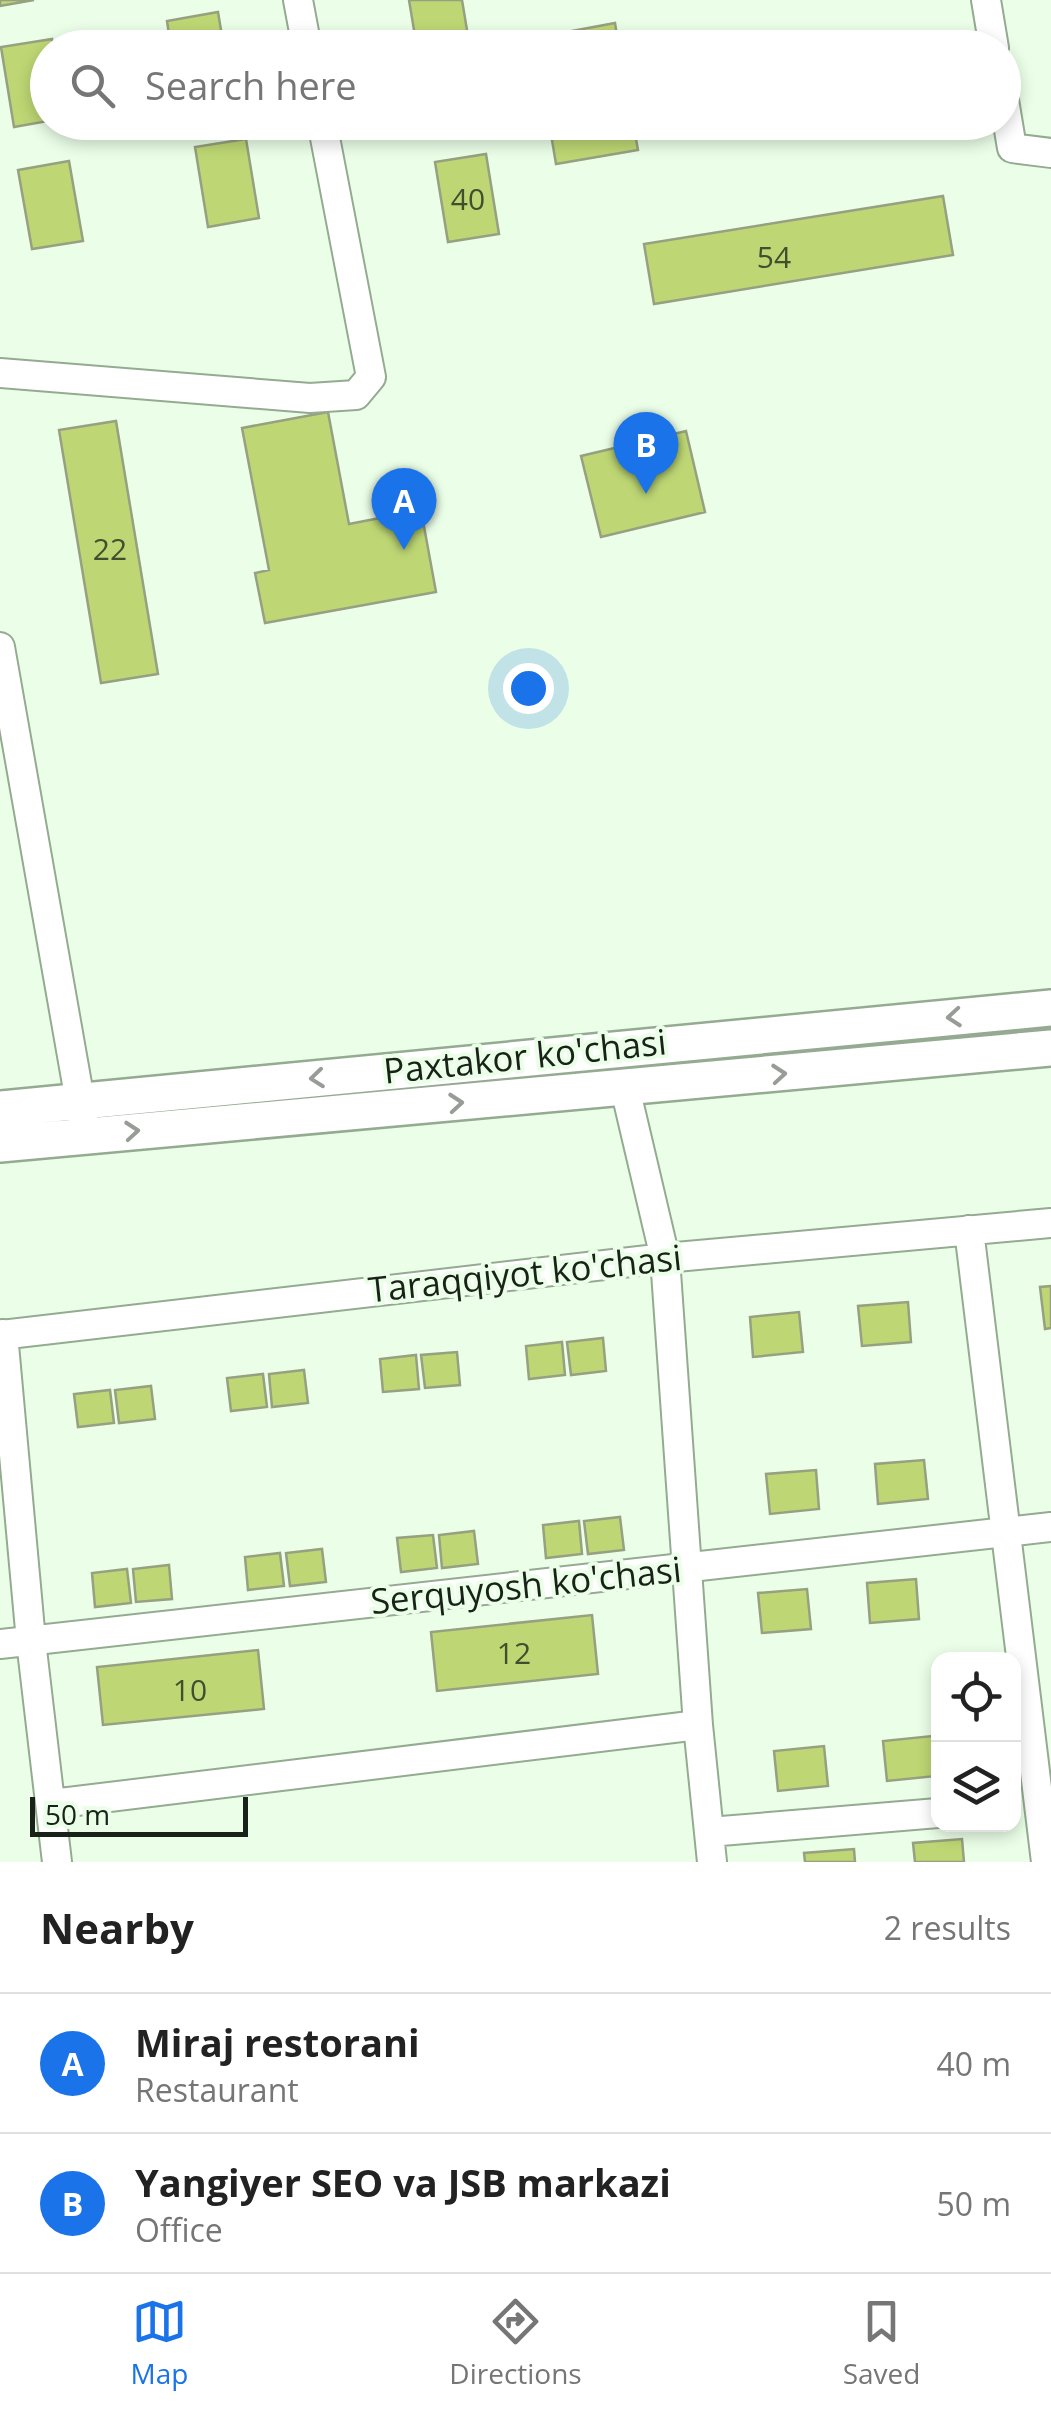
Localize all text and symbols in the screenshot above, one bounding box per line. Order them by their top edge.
search box [30,30,1021,140]
icon: search [65,58,120,113]
text: Search here [145,59,357,111]
house number: 40 [451,178,485,219]
house number: 54 [757,236,791,277]
pin: B [614,412,678,494]
pin: A [372,468,436,550]
house number: 22 [93,528,127,569]
your location [503,663,554,714]
one-way arrow [945,1006,961,1028]
street label: Paxtakor ko'chasi [381,1017,668,1094]
one-way arrow [772,1063,788,1085]
one-way arrow [308,1067,324,1088]
one-way arrow [448,1093,464,1115]
one-way arrow [124,1121,140,1143]
street label: Taraqqiyot ko'chasi [366,1233,684,1312]
street label: Serquyosh ko'chasi [368,1545,684,1624]
house number: 12 [497,1632,531,1673]
map controls [931,1652,1021,1832]
button: locate [931,1652,1021,1742]
house number: 10 [173,1669,207,1710]
button: layers [931,1742,1021,1832]
scale bar [30,1792,248,1836]
text: 50 m [45,1795,110,1833]
text: Nearby [40,1899,194,1956]
text: 2 results [884,1906,1011,1949]
text: Miraj restorani [135,2016,420,2068]
text: A [61,2042,84,2085]
text: 40 m [936,2042,1011,2085]
text: Restaurant [135,2068,299,2111]
text: Yangiyer SEO va JSB markazi [135,2156,671,2208]
text: B [62,2182,83,2225]
text: 50 m [936,2182,1011,2225]
text: Office [135,2208,223,2251]
tab: Map [130,2294,188,2392]
tab: Directions [449,2294,582,2392]
tab: Saved [843,2294,920,2392]

